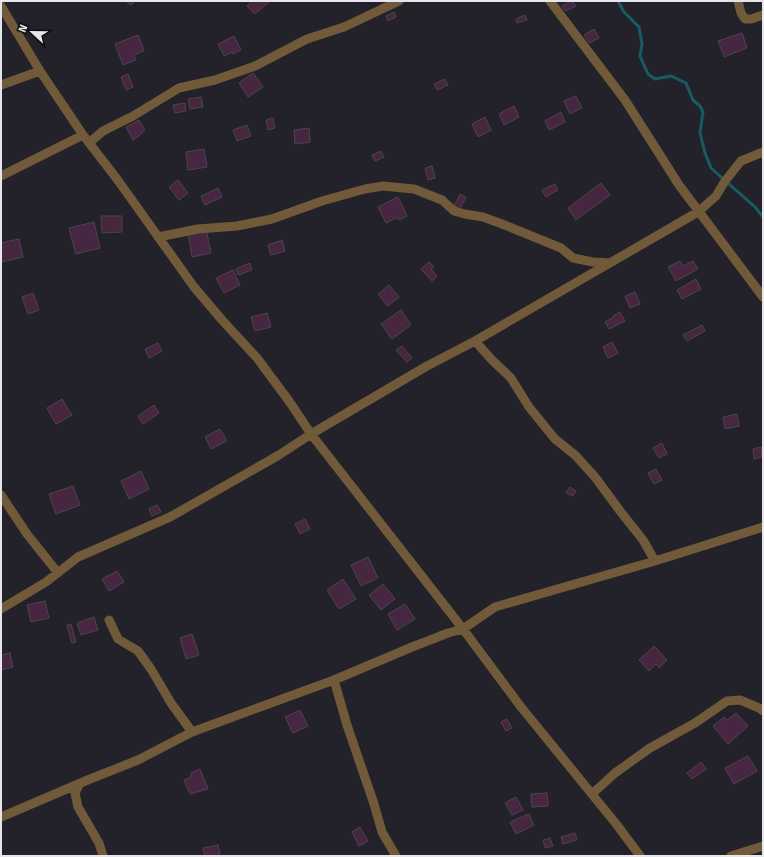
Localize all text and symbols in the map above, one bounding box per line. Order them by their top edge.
north arrow [12,12,52,52]
text: N [16,23,31,34]

